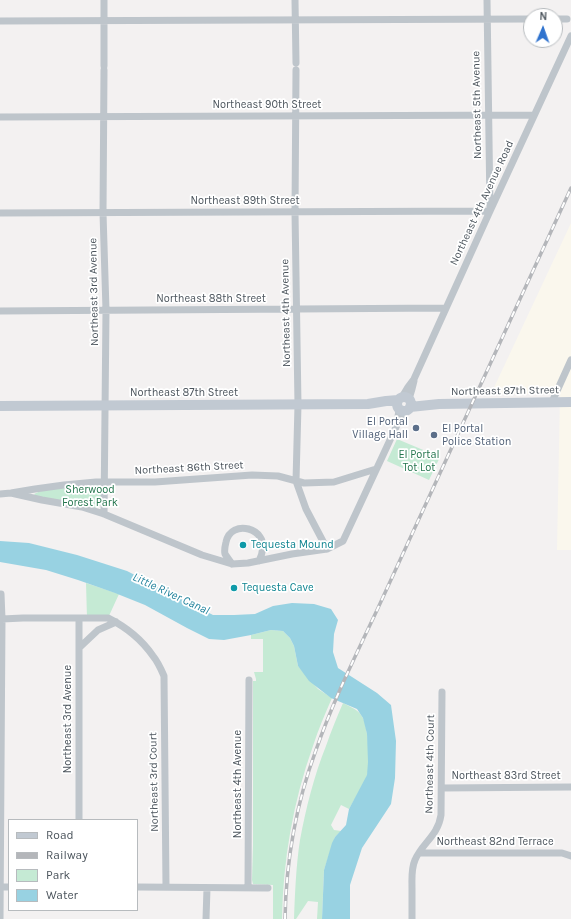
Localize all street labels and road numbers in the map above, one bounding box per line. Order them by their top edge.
street label: Northeast 5th Avenue [469,51,485,159]
street label: Northeast 90th Street [212,98,322,112]
street label: Northeast 4th Avenue Road [447,138,517,268]
street label: Northeast 89th Street [190,194,300,208]
street label: Northeast 3rd Avenue [86,238,102,346]
street label: Northeast 4th Avenue [278,259,294,367]
street label: Northeast 88th Street [156,292,266,306]
street label: Northeast 87th Street [451,383,559,399]
street label: Northeast 87th Street [130,386,238,400]
street label: Northeast 86th Street [134,459,244,477]
street label: Northeast 3rd Avenue [61,665,75,773]
street label: Northeast 4th Court [423,714,437,814]
street label: Northeast 4th Avenue [231,730,245,838]
street label: Northeast 3rd Court [147,732,161,832]
street label: Northeast 83rd Street [451,769,561,783]
street label: Northeast 82nd Terrace [436,835,554,849]

